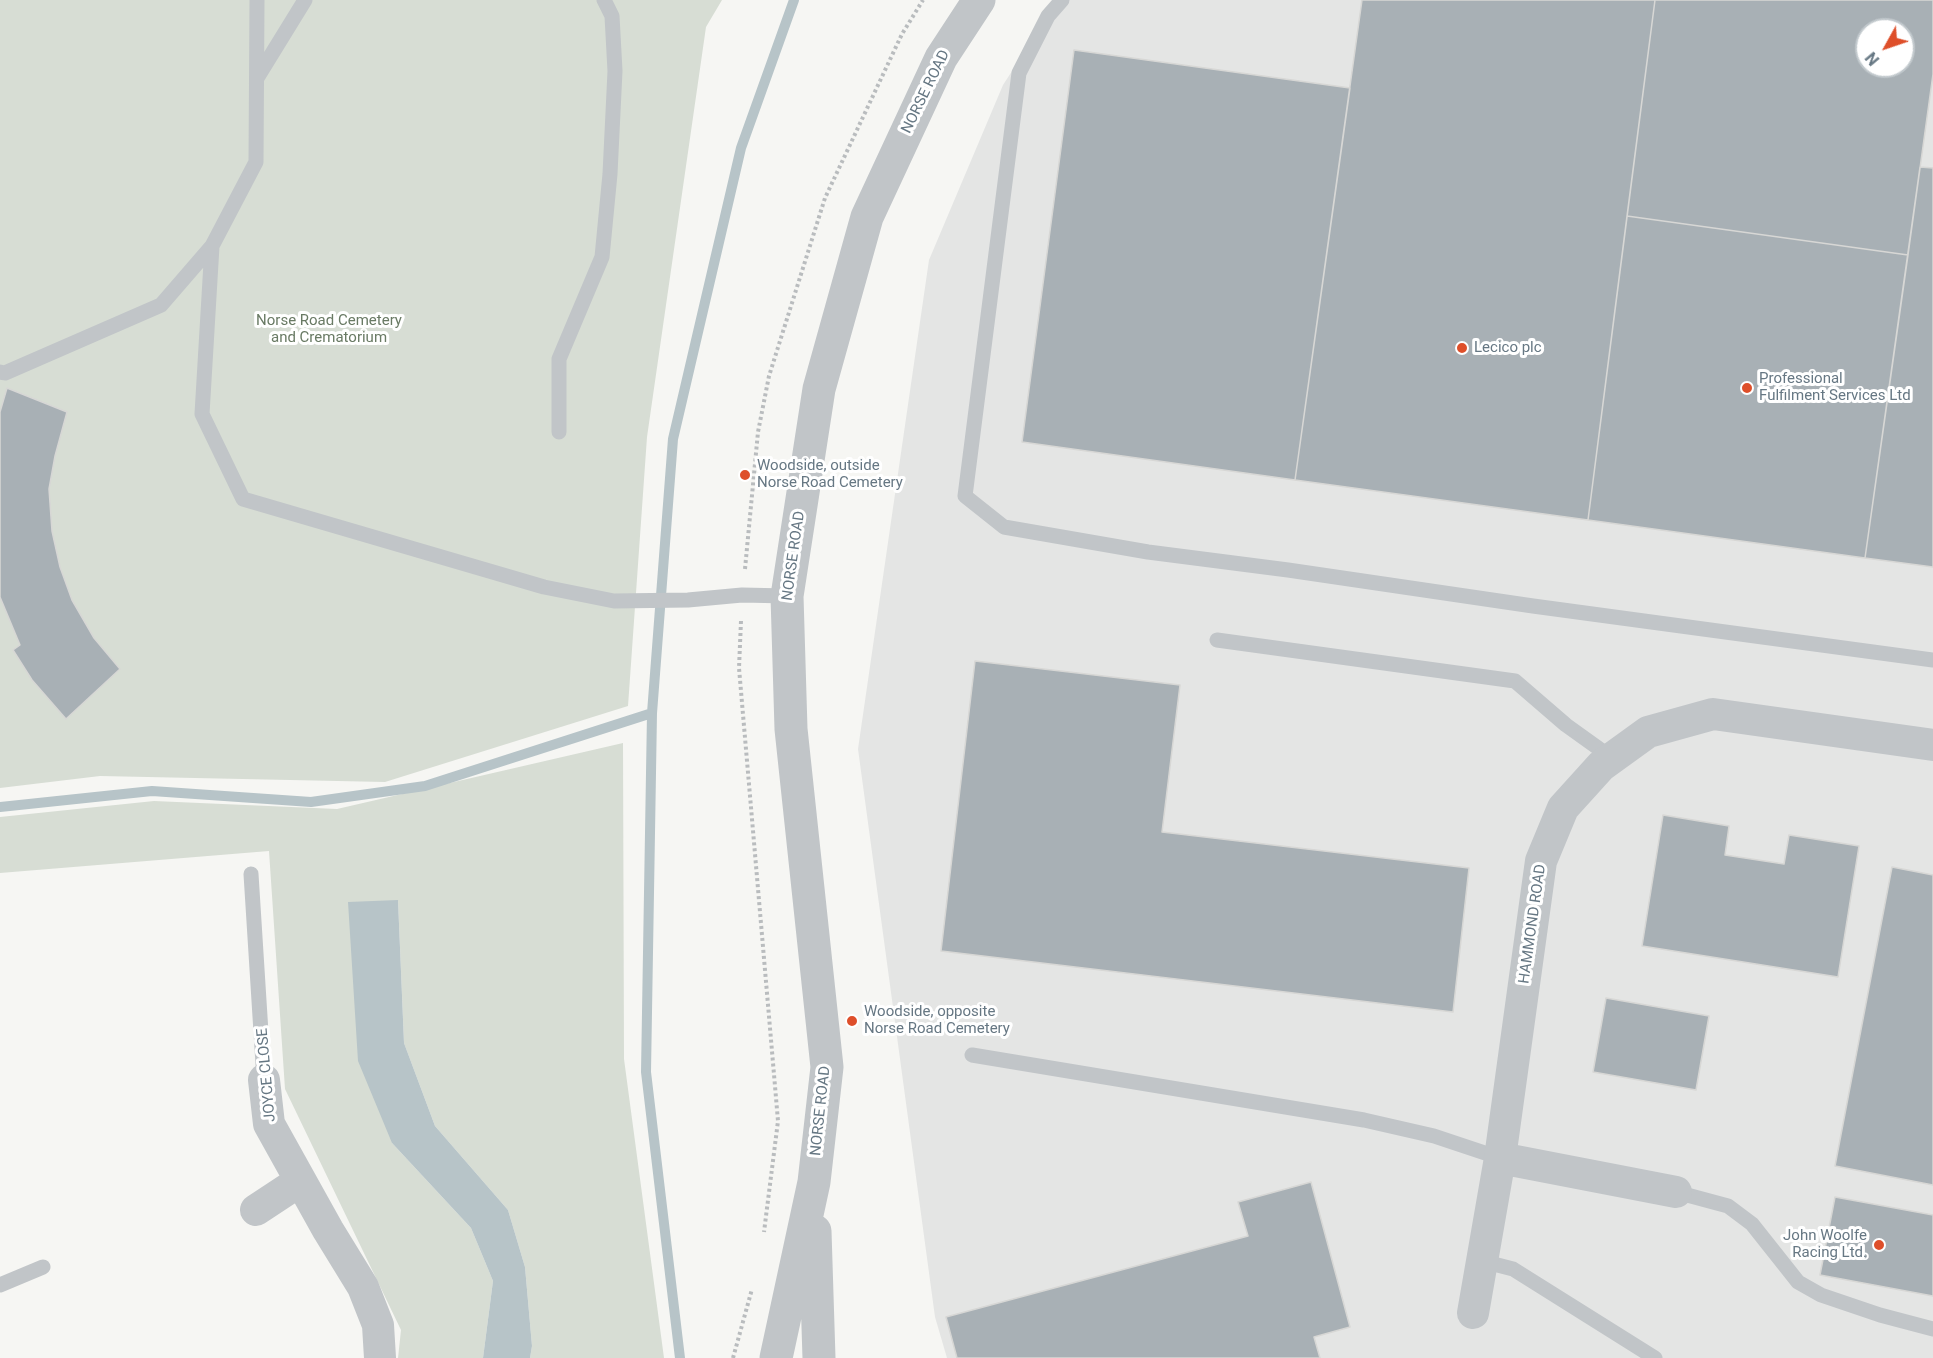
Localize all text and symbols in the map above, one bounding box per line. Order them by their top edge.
north arrow [1855,18,1915,78]
street label: NORSE ROAD [898,47,954,137]
text: N [1861,48,1883,69]
park label: Norse Road Cemetery and Crematorium [256,312,402,347]
place label: Lecico plc [1474,339,1542,357]
marker: Lecico plc [1455,341,1469,355]
place label: Professional Fulfilment Services Ltd [1759,370,1911,405]
marker: Professional Fulfilment Services Ltd [1740,381,1754,395]
place label: Woodside, outside Norse Road Cemetery [757,457,903,492]
marker: Woodside, outside Norse Road Cemetery [738,468,752,482]
street label: NORSE ROAD [779,510,809,602]
street label: HAMMOND ROAD [1516,863,1550,985]
place label: Woodside, opposite Norse Road Cemetery [864,1003,1010,1038]
marker: Woodside, opposite Norse Road Cemetery [845,1014,859,1028]
street label: JOYCE CLOSE [254,1027,280,1123]
street label: NORSE ROAD [807,1065,835,1157]
place label: John Woolfe Racing Ltd. [1783,1227,1867,1262]
marker: John Woolfe Racing Ltd. [1872,1238,1886,1252]

